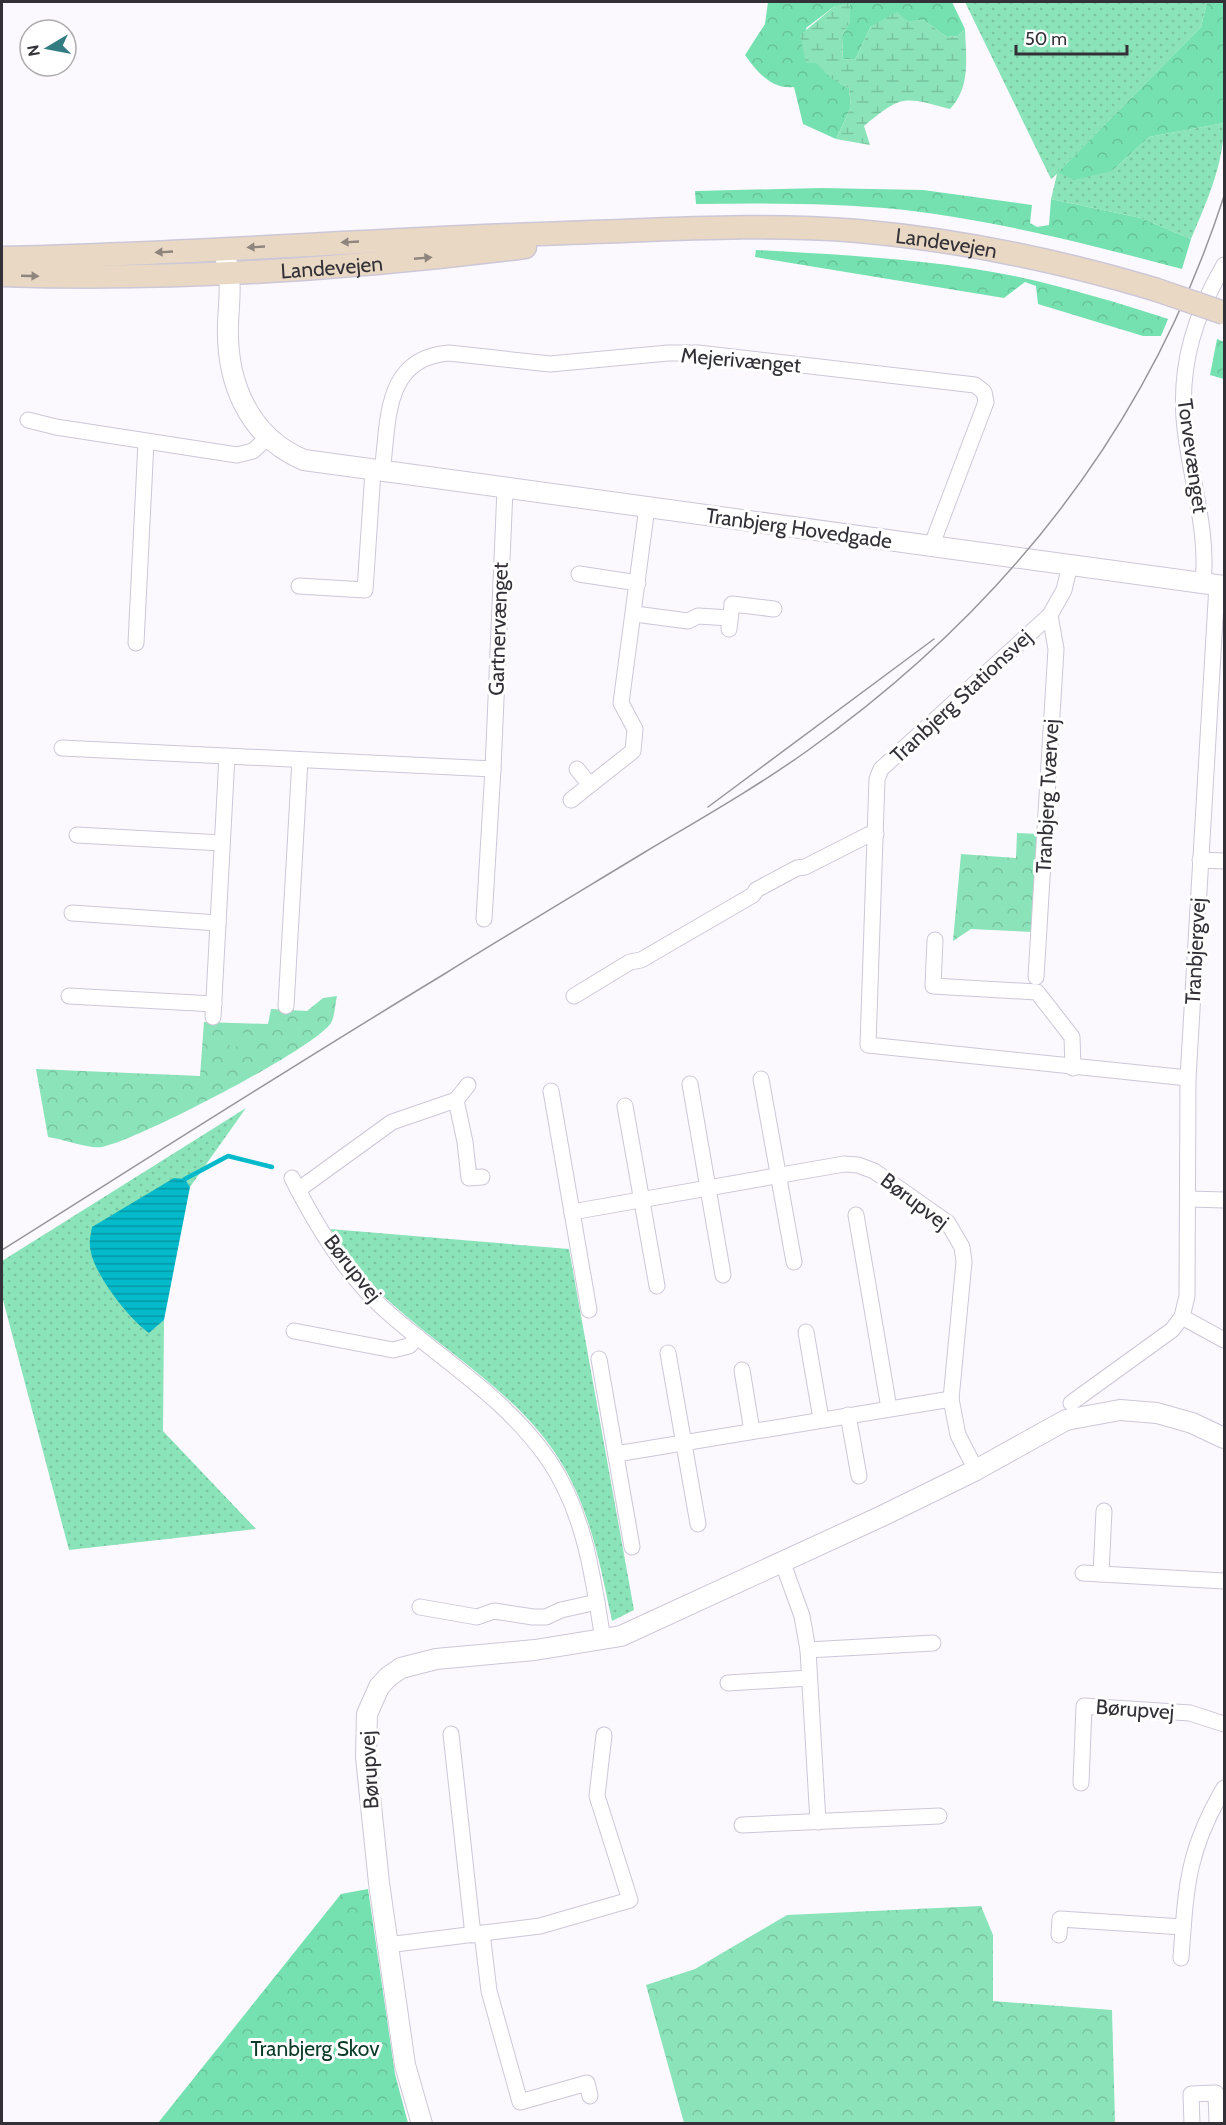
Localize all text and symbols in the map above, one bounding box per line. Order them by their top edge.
north arrow [18,18,78,78]
scale bar [1016,18,1127,56]
text: 50 m [1025,28,1067,50]
text: N [23,43,44,58]
street label: Landevejen [894,222,999,263]
one-way arrow [340,238,359,247]
one-way arrow [247,243,266,252]
one-way arrow [155,247,174,256]
street label: Landevejen [280,250,384,283]
one-way arrow [413,253,432,263]
one-way arrow [21,272,40,281]
street label: Mejerivænget [680,342,802,379]
street label: Torvevænget [1173,397,1213,515]
street label: Tranbjerg Hovedgade [704,503,894,554]
street label: Gartnervænget [483,562,513,696]
street label: Tranbjerg Stationsvej [885,624,1037,769]
street label: Tranbjerg Tværvej [1030,718,1065,874]
street label: Tranbjergvej [1180,897,1211,1005]
street label: Børupvej [875,1167,954,1235]
street label: Børupvej [318,1229,387,1307]
street label: Børupvej [1095,1694,1175,1725]
street label: Børupvej [354,1730,385,1810]
park label: Tranbjerg Skov [251,2036,380,2062]

